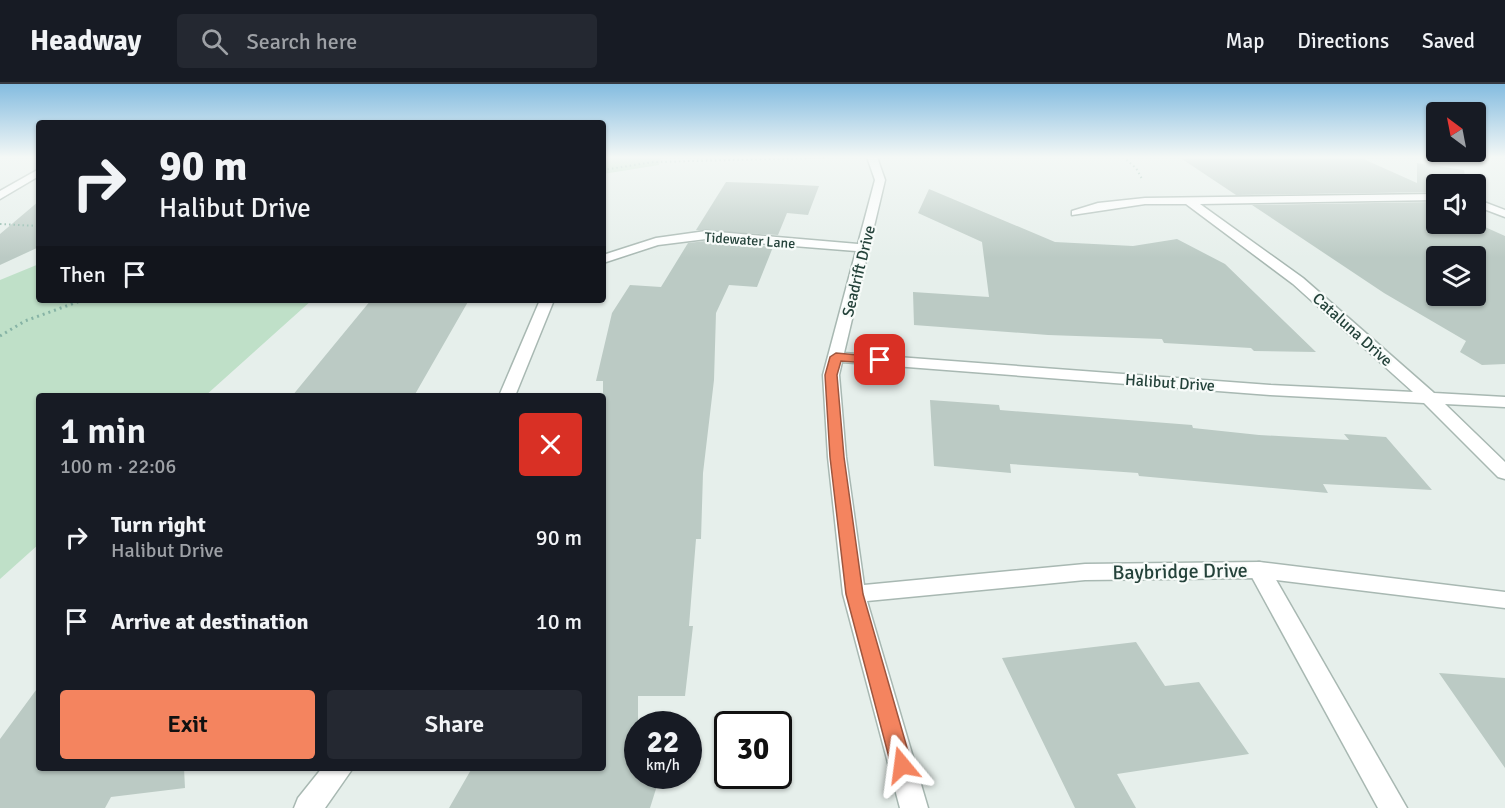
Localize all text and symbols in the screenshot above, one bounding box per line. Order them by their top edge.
search box [177,14,597,68]
text: Headway [30,24,141,58]
icon: search [198,25,231,58]
text: Search here [246,28,357,55]
text: Map [1226,28,1264,54]
text: Directions [1297,28,1389,54]
text: Saved [1422,28,1475,54]
north arrow [1426,102,1486,162]
map controls [1426,102,1486,306]
text: 90 m [159,141,248,192]
icon: right [60,144,138,222]
button: sound [1426,174,1486,234]
text: Halibut Drive [159,192,311,225]
street label: Seadrift Drive [838,223,880,319]
street label: Tidewater Lane [704,229,796,252]
button: layers [1426,246,1486,306]
icon: arrive [118,258,151,291]
text: Then [60,261,106,288]
street label: Cataluna Drive [1308,289,1396,371]
pin [854,334,905,385]
icon: arrive [863,343,896,376]
street label: Halibut Drive [1124,370,1216,396]
text: 1 min [60,409,146,454]
button: close [519,413,582,476]
text: 100 m · 22:06 [60,454,176,479]
text: Turn right [111,511,206,538]
icon: right [60,521,93,554]
text: 90 m [536,524,582,551]
text: Halibut Drive [111,538,223,563]
street label: Baybridge Drive [1112,558,1248,585]
icon: arrive [60,605,93,638]
text: Arrive at destination [111,608,308,635]
text: 10 m [536,608,582,635]
button: Exit [60,690,315,759]
button: Share [327,690,582,759]
speed limit sign: 30 [714,711,792,789]
text: 22 [647,724,679,761]
position arrow [870,733,934,797]
text: km/h [646,756,680,774]

